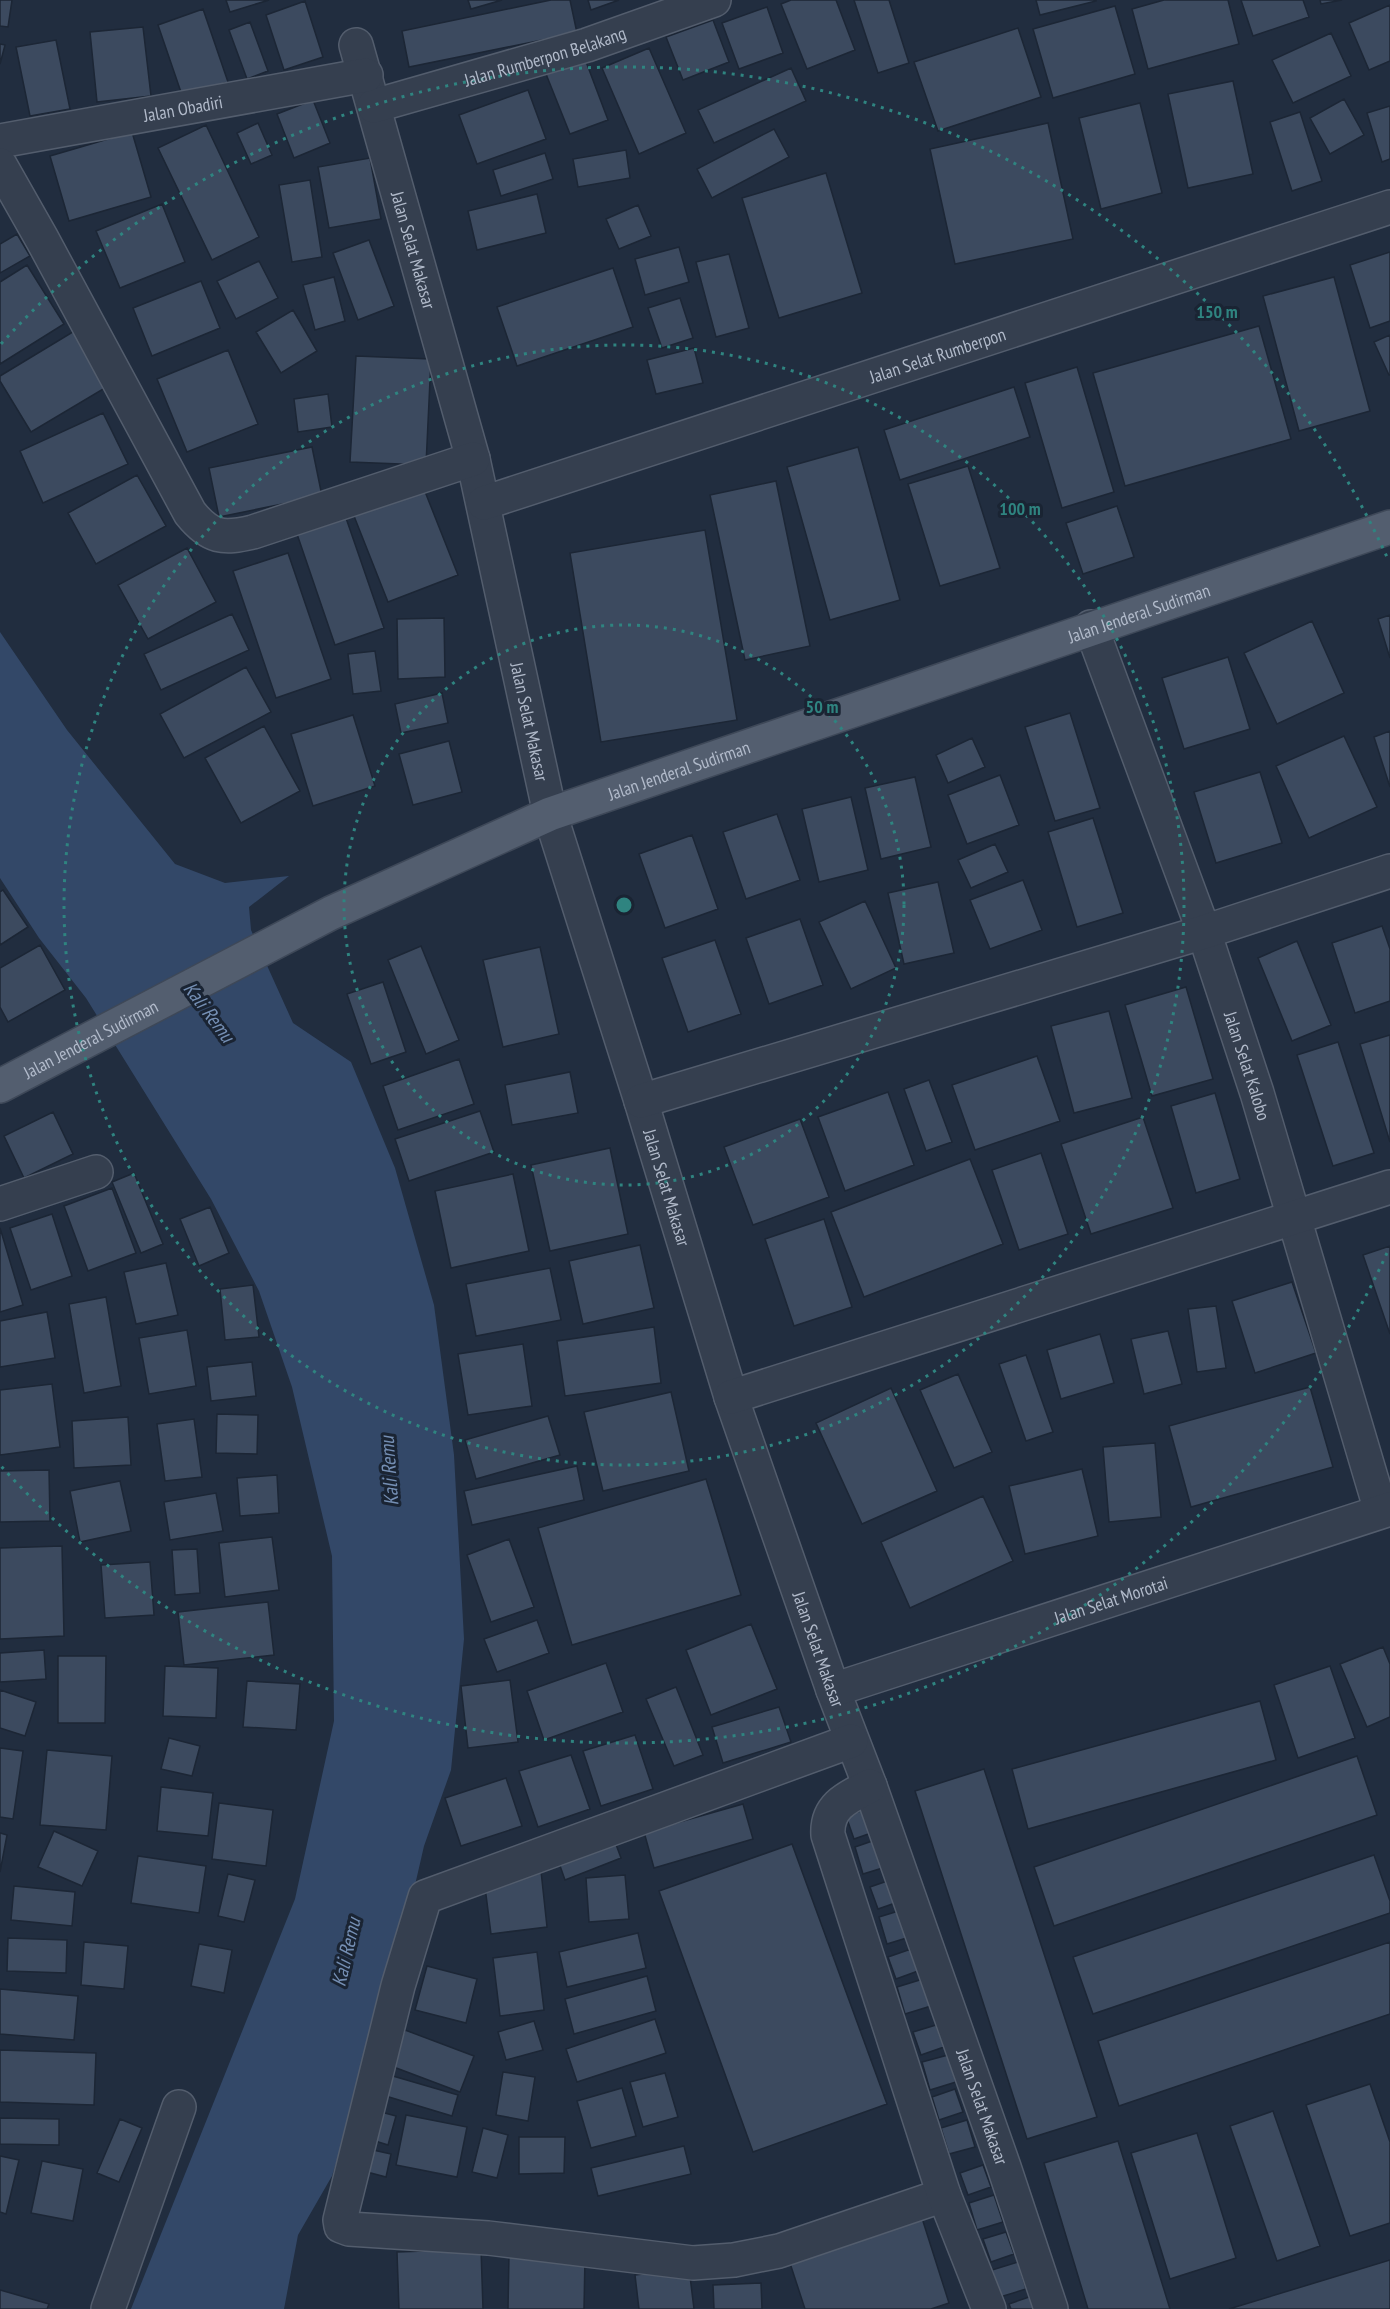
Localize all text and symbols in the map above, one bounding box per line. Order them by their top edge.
street label: Jalan Rumberpon Belakang [460,21,629,91]
street label: Jalan Obadiri [141,90,225,127]
street label: Jalan Selat Makasar [386,188,441,311]
text: 150 m [1196,300,1238,323]
street label: Jalan Selat Rumberpon [865,322,1008,388]
text: 100 m [999,497,1041,520]
street label: Jalan Jenderal Sudirman [1064,578,1213,648]
street label: Jalan Selat Makasar [506,659,554,783]
text: 50 m [806,695,838,718]
street label: Jalan Jenderal Sudirman [604,735,753,805]
centre of rings [614,895,634,915]
water label: Kali Remu [178,976,241,1049]
street label: Jalan Jenderal Sudirman [18,994,162,1084]
street label: Jalan Selat Kalobo [1219,1007,1276,1123]
street label: Jalan Selat Makasar [638,1125,696,1249]
water label: Kali Remu [374,1434,404,1507]
street label: Jalan Selat Morotai [1050,1571,1170,1629]
street label: Jalan Selat Makasar [788,1587,850,1710]
water label: Kali Remu [326,1914,367,1989]
street label: Jalan Selat Makasar [952,2045,1014,2168]

